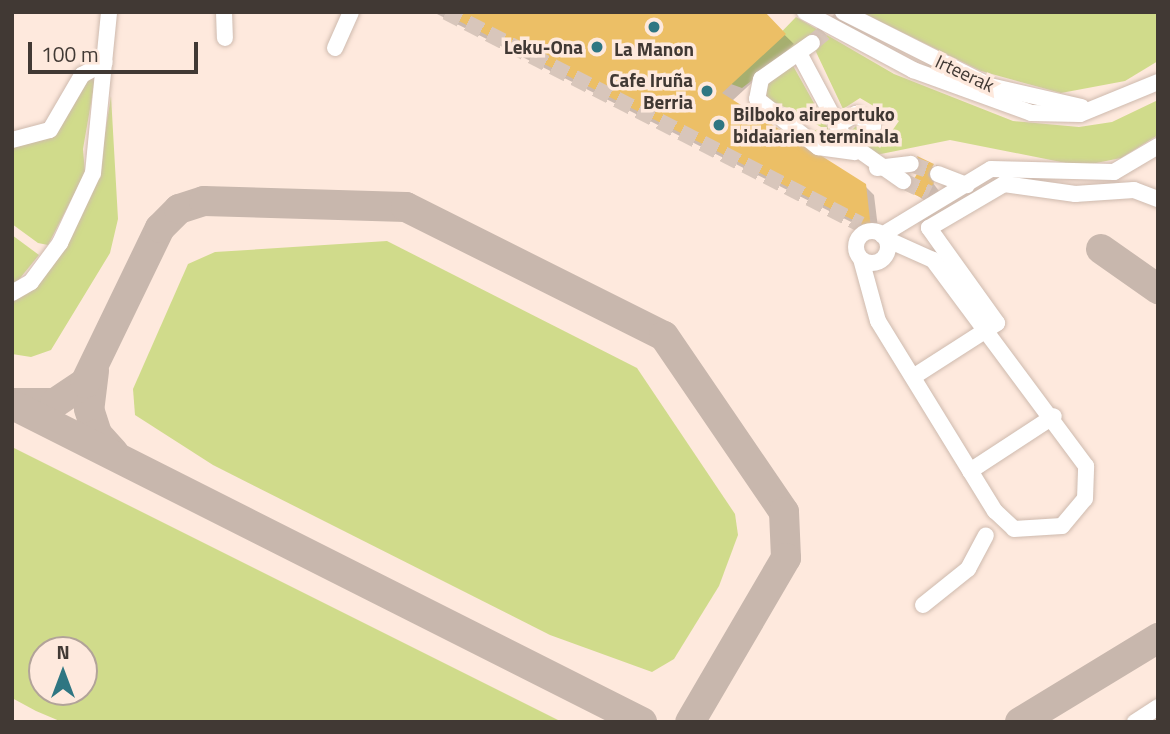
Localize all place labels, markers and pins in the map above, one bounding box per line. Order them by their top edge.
marker: La Manon [646,19,662,35]
place label: Leku-Ona [504,36,583,58]
place label: La Manon [614,38,694,60]
marker: Leku-Ona [589,39,605,55]
place label: Cafe Iruña Berria [609,69,693,113]
marker: Cafe Iruña Berria [699,83,715,99]
place label: Bilboko aireportuko bidaiarien terminala [733,103,899,147]
marker: Bilboko aireportuko bidaiarien terminala [711,117,727,133]

